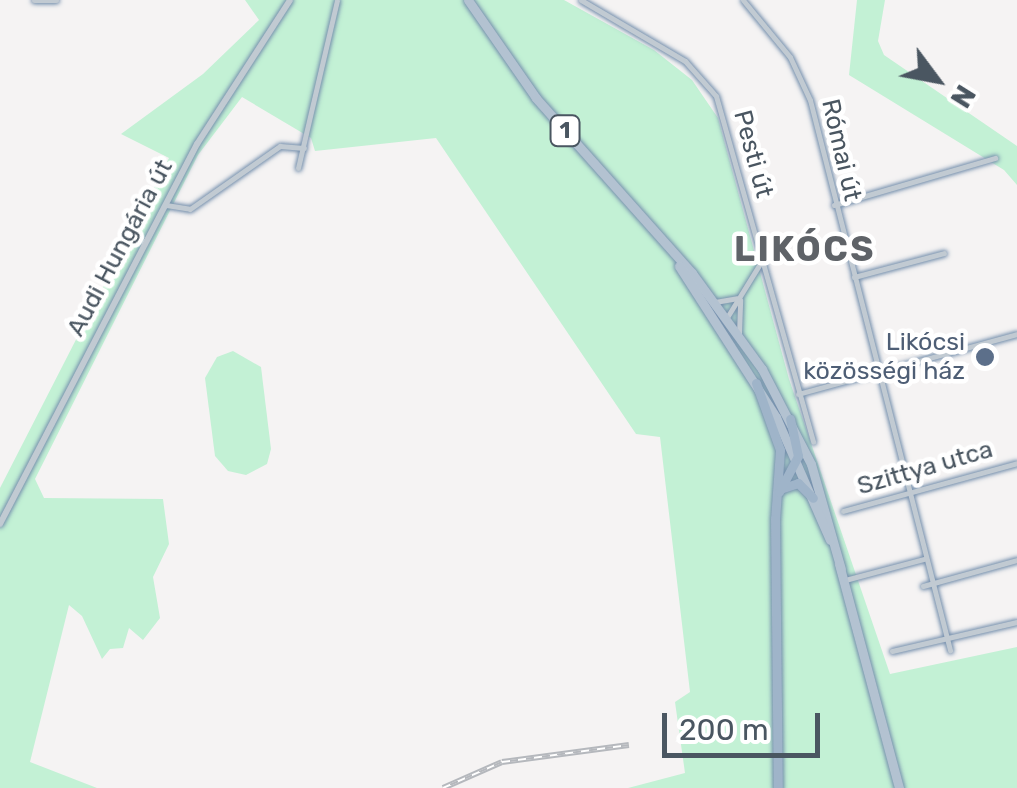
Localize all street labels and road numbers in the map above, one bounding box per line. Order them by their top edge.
street label: Római út [815,96,867,204]
street label: Pesti út [727,107,779,201]
road number: 1 [548,114,582,148]
street label: Audi Hungária út [61,155,179,341]
street label: Szittya utca [854,434,996,502]

